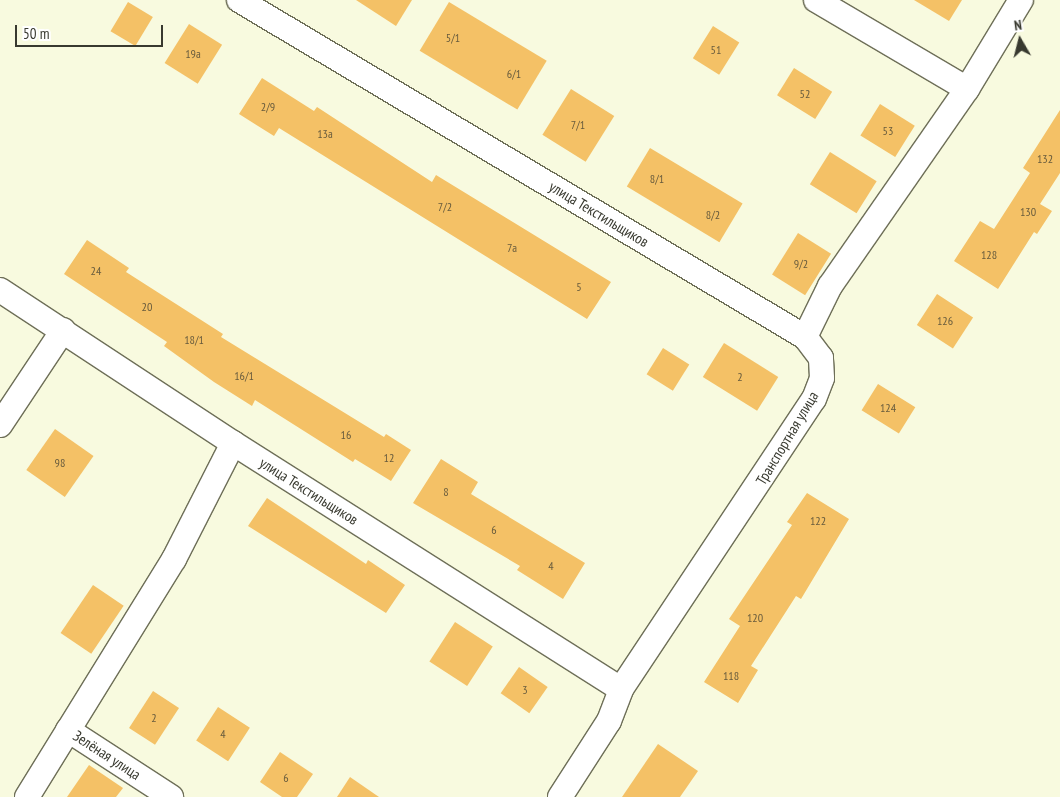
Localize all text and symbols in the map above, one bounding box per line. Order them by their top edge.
scale bar [18,15,165,47]
north arrow [995,15,1045,65]
text: N [1013,16,1023,35]
text: 50 m [23,24,49,43]
house number: 5/1 [446,31,460,45]
house number: 51 [711,43,721,57]
house number: 19а [185,47,201,61]
house number: 6/1 [507,67,521,81]
house number: 52 [800,87,810,101]
house number: 2/9 [261,100,275,114]
house number: 7/1 [571,118,585,132]
house number: 53 [883,124,893,138]
house number: 13а [317,127,333,141]
house number: 132 [1037,152,1053,166]
house number: 8/1 [650,172,664,186]
street label: улица Текстильщиков [546,177,652,251]
house number: 7/2 [438,200,452,214]
house number: 130 [1020,205,1036,219]
house number: 8/2 [706,208,720,222]
house number: 7а [507,241,517,255]
house number: 128 [981,248,997,262]
house number: 9/2 [794,257,808,271]
house number: 24 [91,264,101,278]
house number: 5 [576,280,582,294]
house number: 20 [142,300,152,314]
house number: 126 [937,314,953,328]
house number: 18/1 [184,333,204,347]
house number: 16/1 [234,369,254,383]
house number: 2 [737,370,743,384]
street label: Транспортная улица [752,388,822,488]
house number: 124 [880,401,896,415]
house number: 16 [341,428,351,442]
house number: 12 [384,451,394,465]
street label: улица Текстильщиков [256,453,362,529]
house number: 98 [55,456,65,470]
house number: 8 [443,485,449,499]
house number: 122 [810,514,826,528]
house number: 6 [491,523,497,537]
house number: 4 [548,559,554,573]
house number: 120 [747,611,763,625]
house number: 118 [723,669,739,683]
house number: 3 [522,683,528,697]
house number: 2 [151,711,157,725]
street label: Зелёная улица [70,726,144,784]
house number: 4 [220,727,226,741]
house number: 6 [283,771,289,785]

